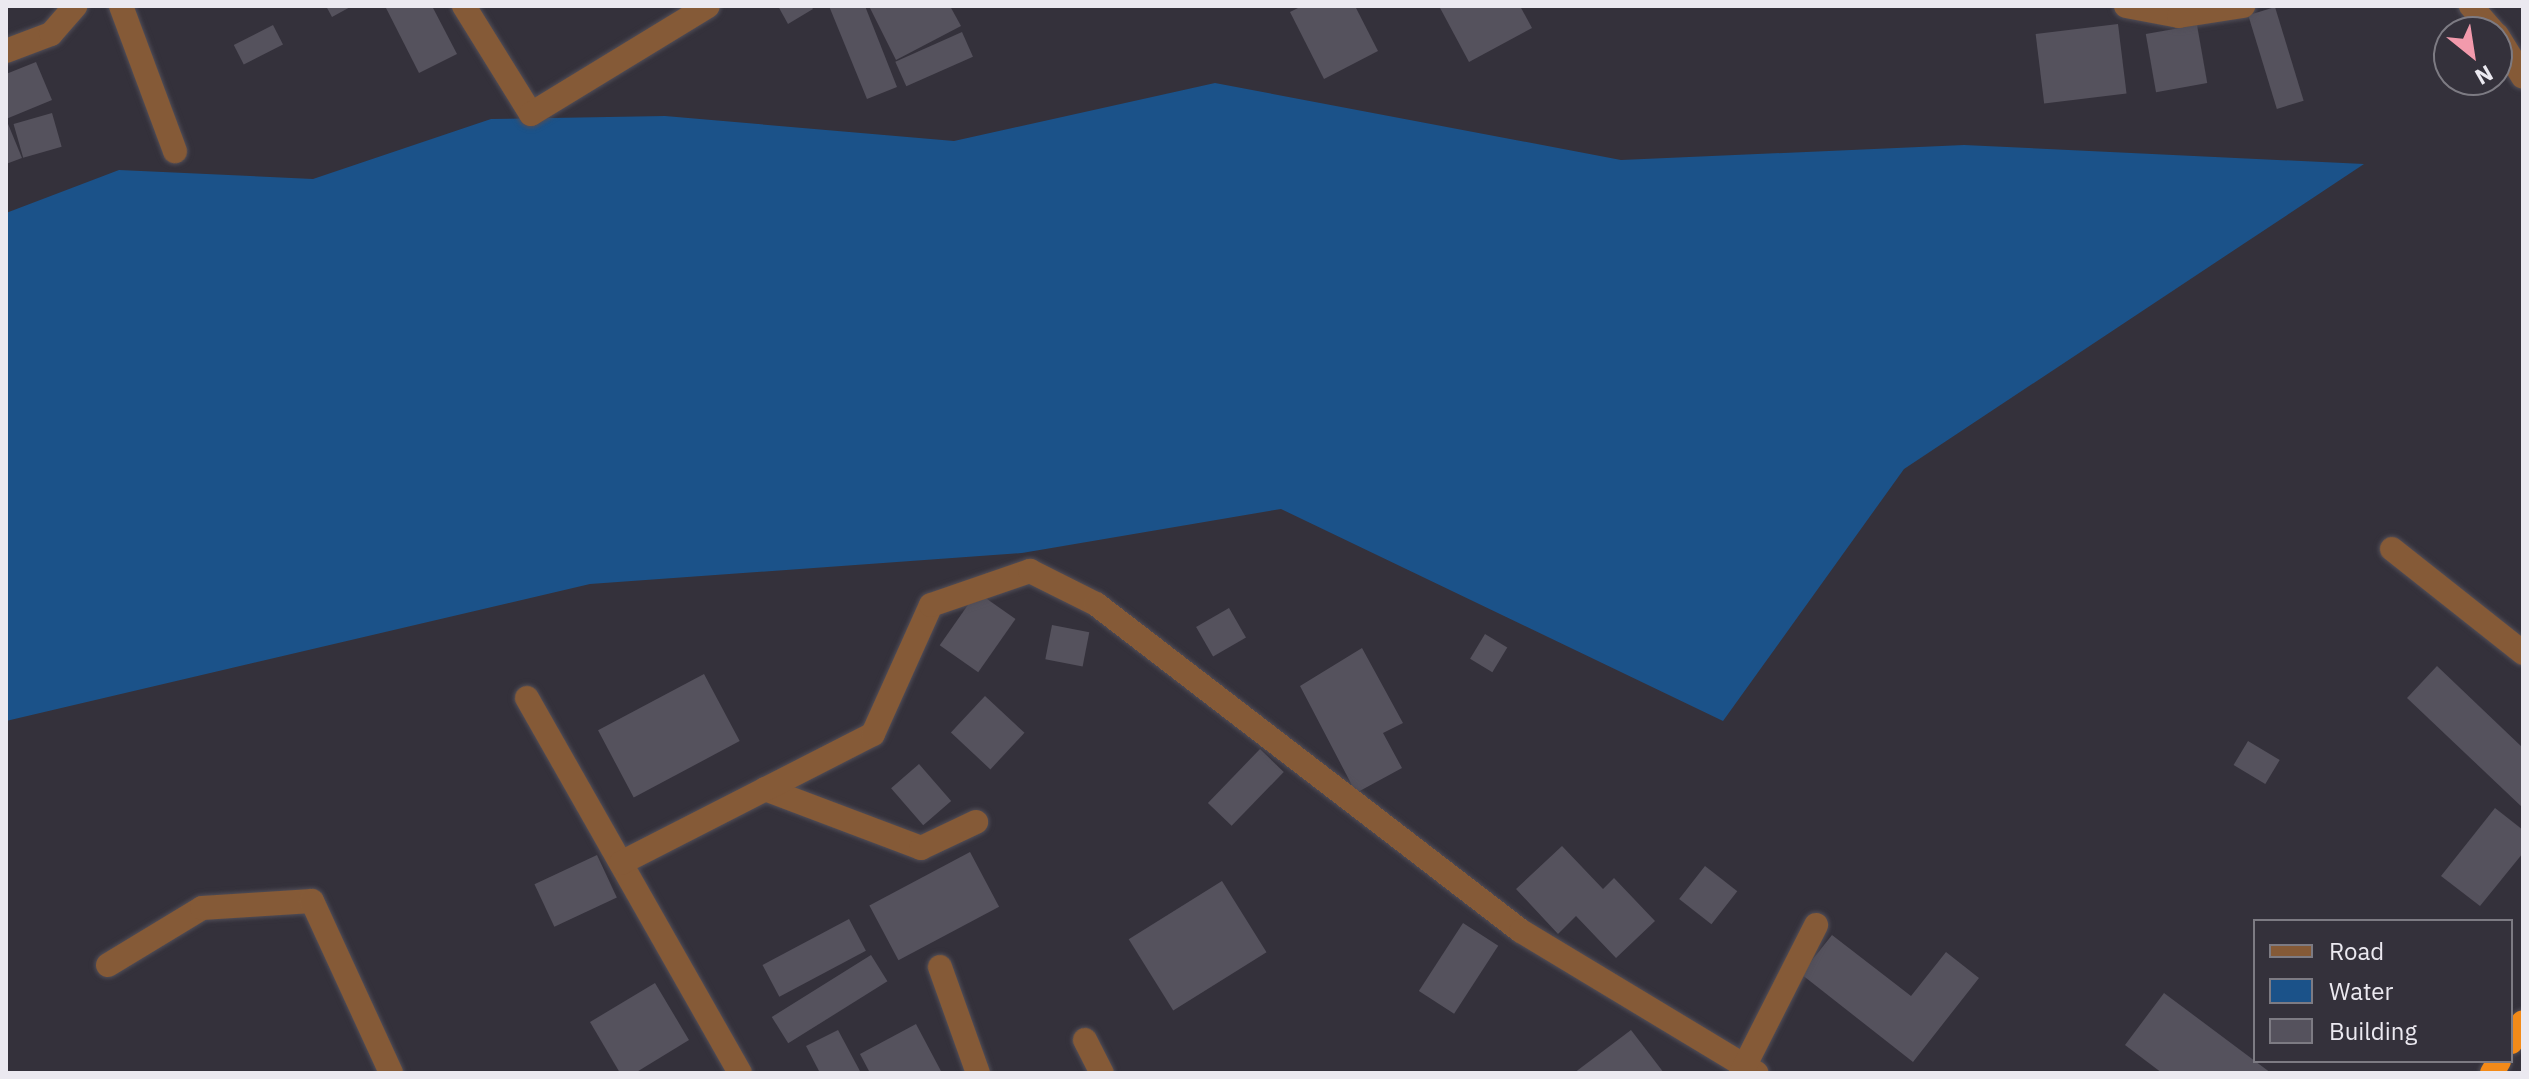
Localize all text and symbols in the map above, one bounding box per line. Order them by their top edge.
north arrow [2433,16,2513,96]
text: N [2470,59,2498,92]
legend [2253,919,2513,1063]
text: Road [2329,935,2384,967]
text: Water [2329,975,2393,1007]
text: Building [2329,1015,2417,1047]

